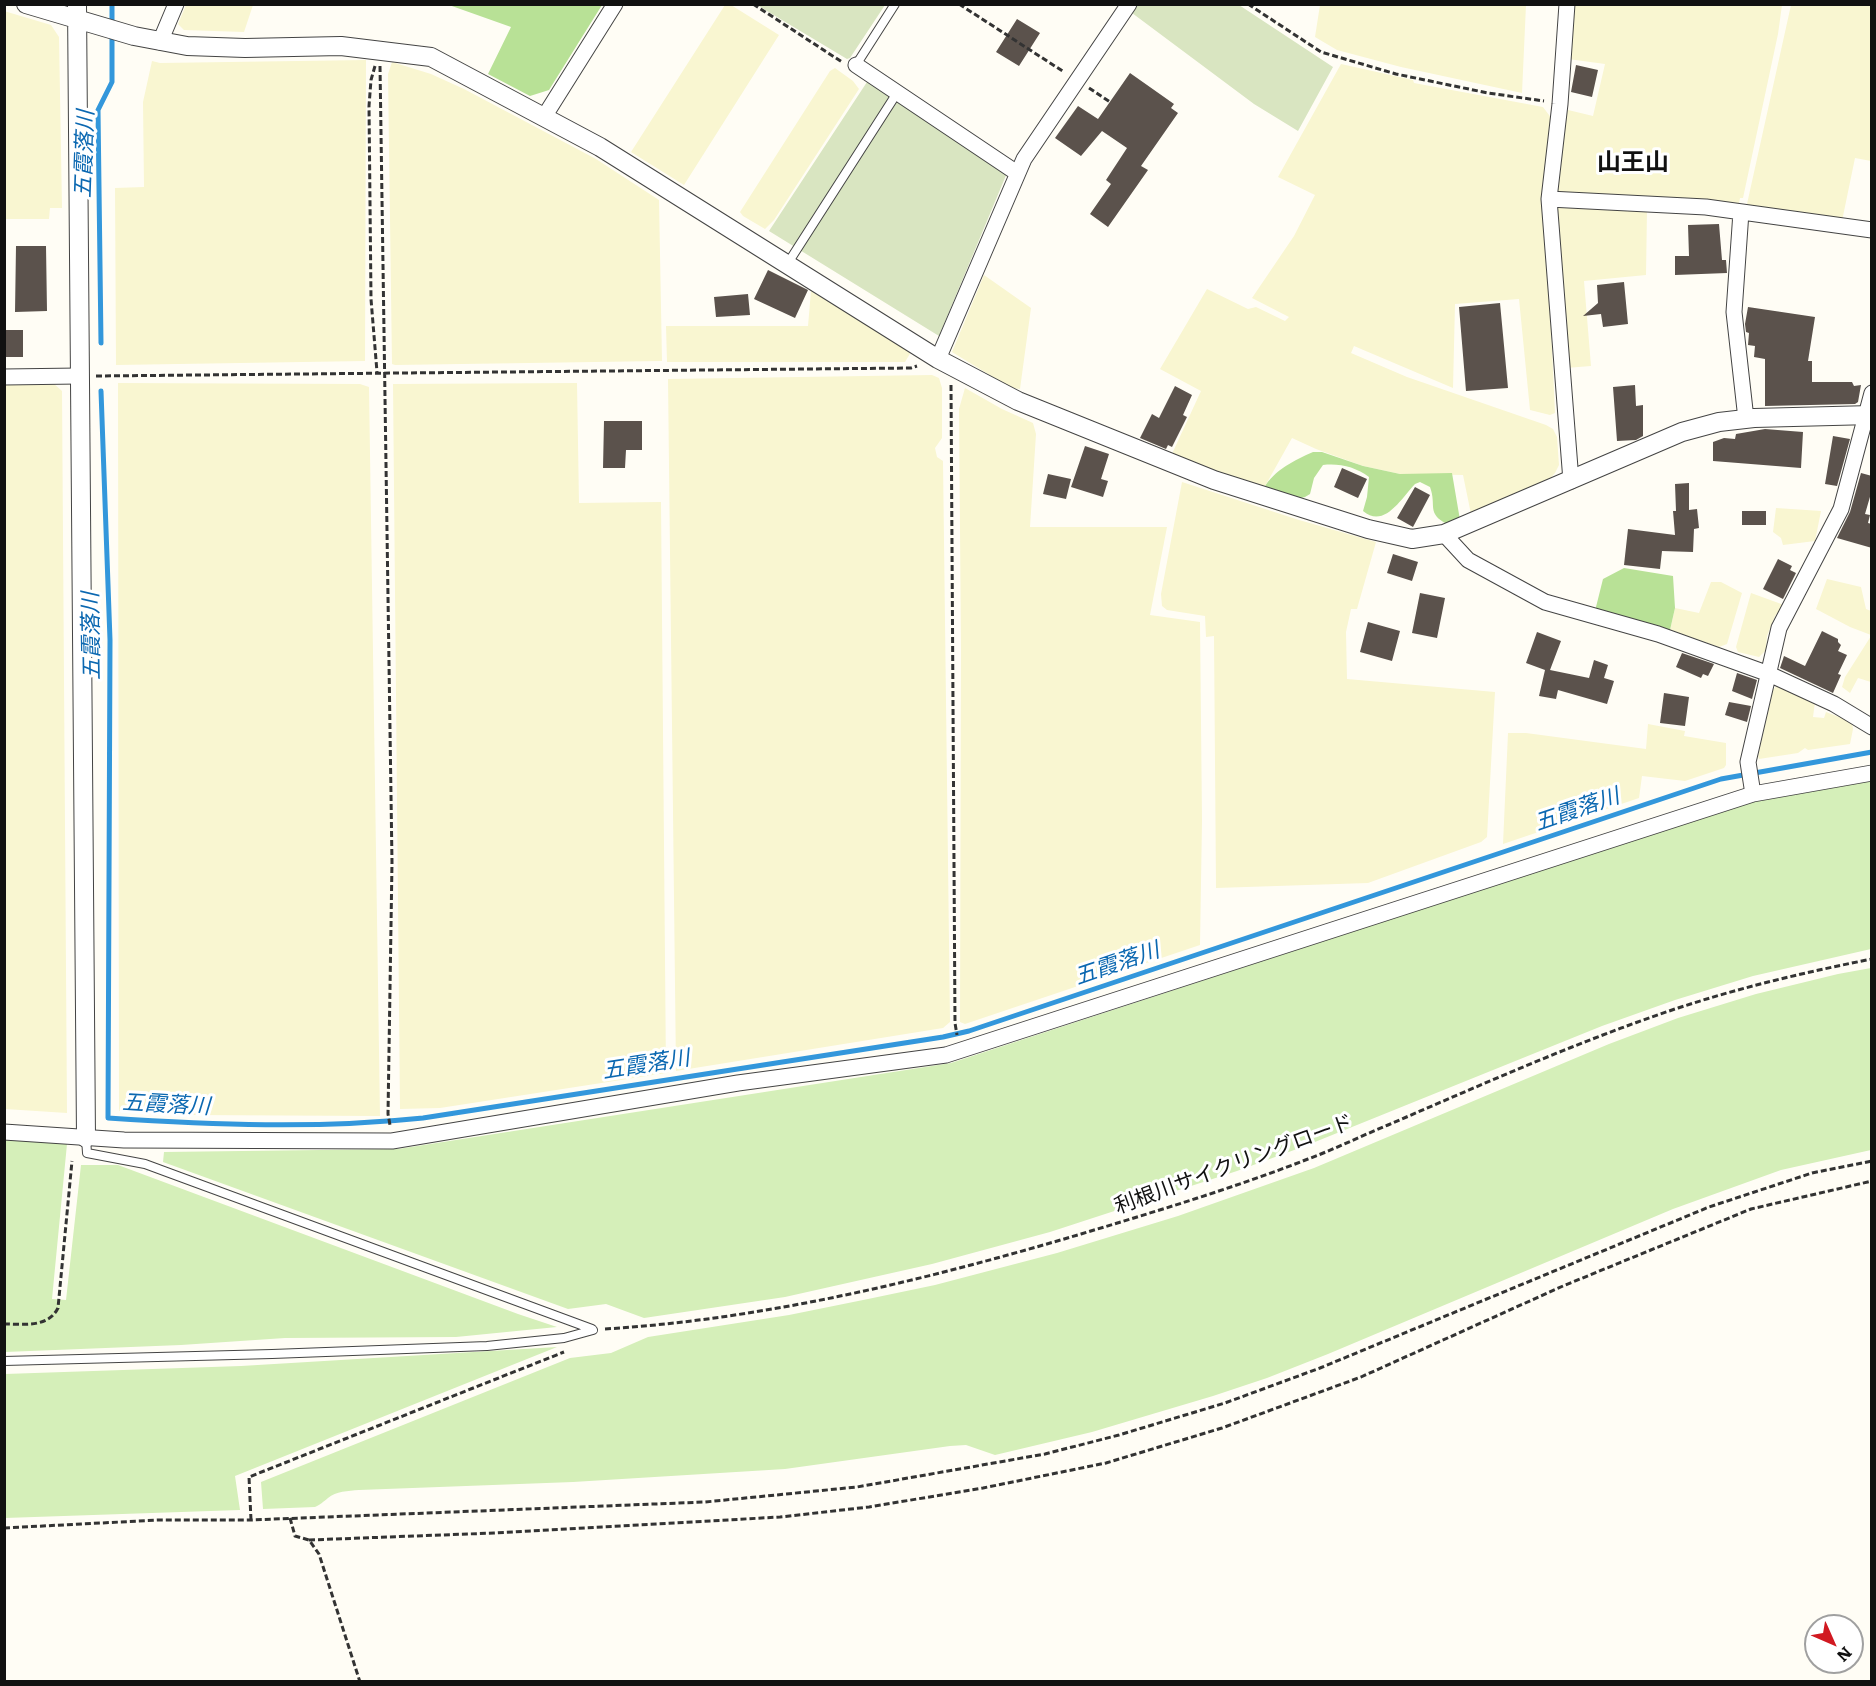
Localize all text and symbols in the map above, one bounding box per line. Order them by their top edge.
water label: 五霞落川 [70,110,100,198]
district label: 山王山 [1597,149,1669,177]
water label: 五霞落川 [78,592,106,680]
water label: 五霞落川 [1531,783,1623,837]
water label: 五霞落川 [1071,937,1163,991]
water label: 五霞落川 [600,1045,692,1085]
water label: 五霞落川 [121,1090,211,1120]
street label: 利根川サイクリングロード [1111,1110,1357,1220]
north arrow [1804,1614,1864,1674]
text: N [1832,1642,1859,1669]

